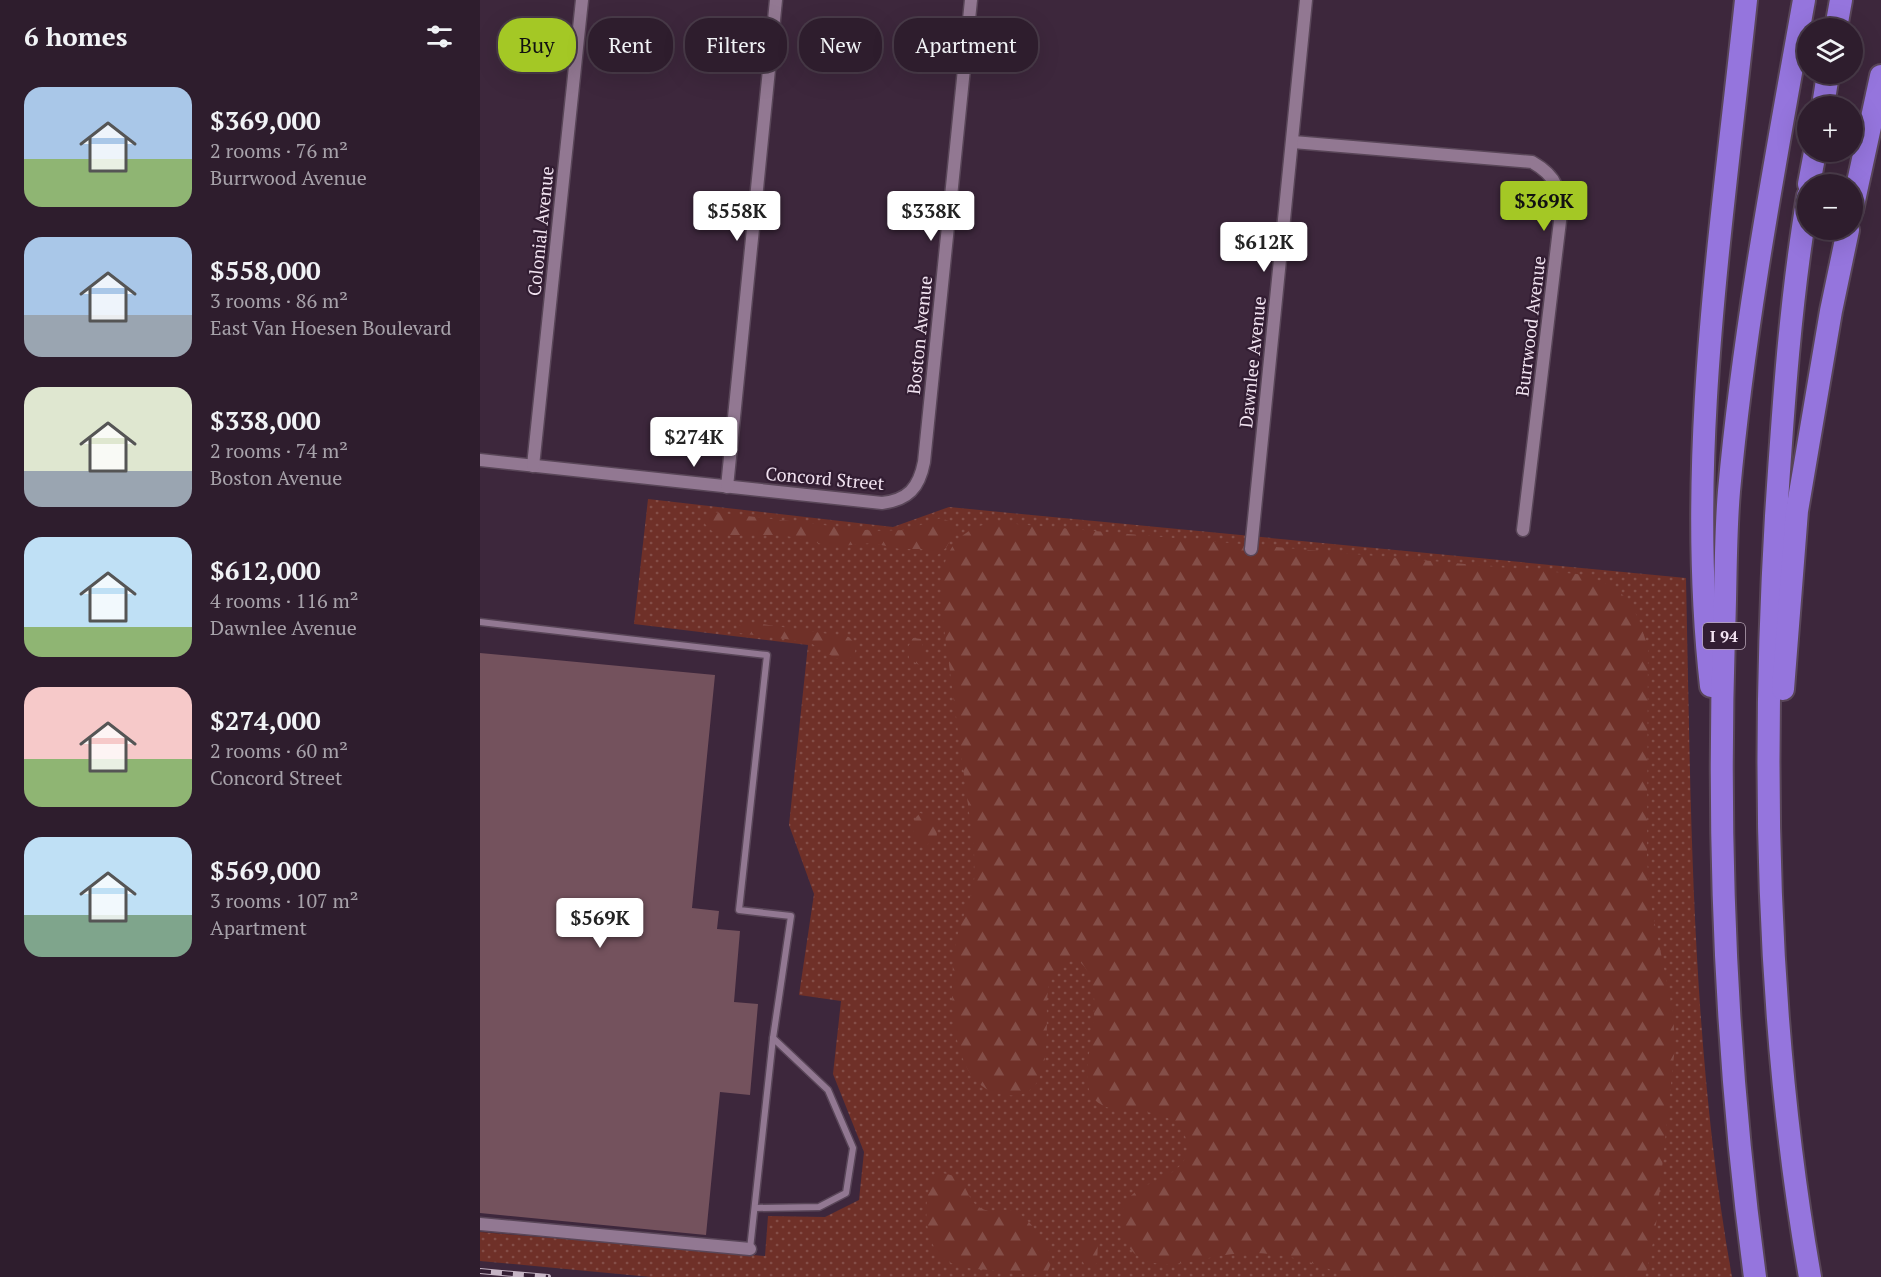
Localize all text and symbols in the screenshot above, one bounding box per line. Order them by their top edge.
chip: Buy [498,18,576,72]
chip: Rent [588,18,673,72]
chip: Filters [685,18,787,72]
chip: New [799,18,882,72]
chip: Apartment [894,18,1038,72]
map controls [1797,18,1863,240]
button: layers [1797,18,1863,84]
text: 6 homes [24,19,128,53]
icon: filters [423,20,456,53]
button: + [1797,96,1863,162]
text: $369,000 [210,103,321,137]
icon: home [72,111,144,183]
text: 2 rooms · 76 m² [210,137,348,164]
text: Burrwood Avenue [210,164,367,191]
street label: Colonial Avenue [521,165,559,297]
button: − [1797,174,1863,240]
pin: $369K [1502,181,1586,232]
text: $369K [1514,187,1574,214]
pin: $558K [695,191,779,242]
pin: $338K [889,191,973,242]
text: $558K [707,197,767,224]
text: $338K [901,197,961,224]
pin: $612K [1222,222,1306,273]
text: $612K [1234,228,1294,255]
text: $558,000 [210,253,321,287]
street label: Burrwood Avenue [1509,254,1551,398]
icon: home [72,261,144,333]
street label: Boston Avenue [901,275,937,395]
text: 3 rooms · 86 m² [210,287,348,314]
street label: Dawnlee Avenue [1233,295,1271,429]
text: East Van Hoesen Boulevard [210,314,452,341]
text: $338,000 [210,403,321,437]
icon: home [72,411,144,483]
pin: $274K [652,417,736,468]
text: $274K [664,423,724,450]
text: 2 rooms · 74 m² [210,437,348,464]
street label: Concord Street [765,461,886,495]
text: Boston Avenue [210,464,342,491]
text: $612,000 [210,553,321,587]
icon: home [72,561,144,633]
text: 4 rooms · 116 m² [210,587,358,614]
text: Dawnlee Avenue [210,614,357,641]
road number: I 94 [1703,623,1745,649]
text: $274,000 [210,703,321,737]
icon: home [72,711,144,783]
text: 2 rooms · 60 m² [210,737,348,764]
text: Concord Street [210,764,342,791]
text: $569,000 [210,853,321,887]
icon: home [72,861,144,933]
text: 3 rooms · 107 m² [210,887,358,914]
pin: $569K [558,898,642,949]
text: $569K [570,904,630,931]
text: Apartment [210,914,307,941]

